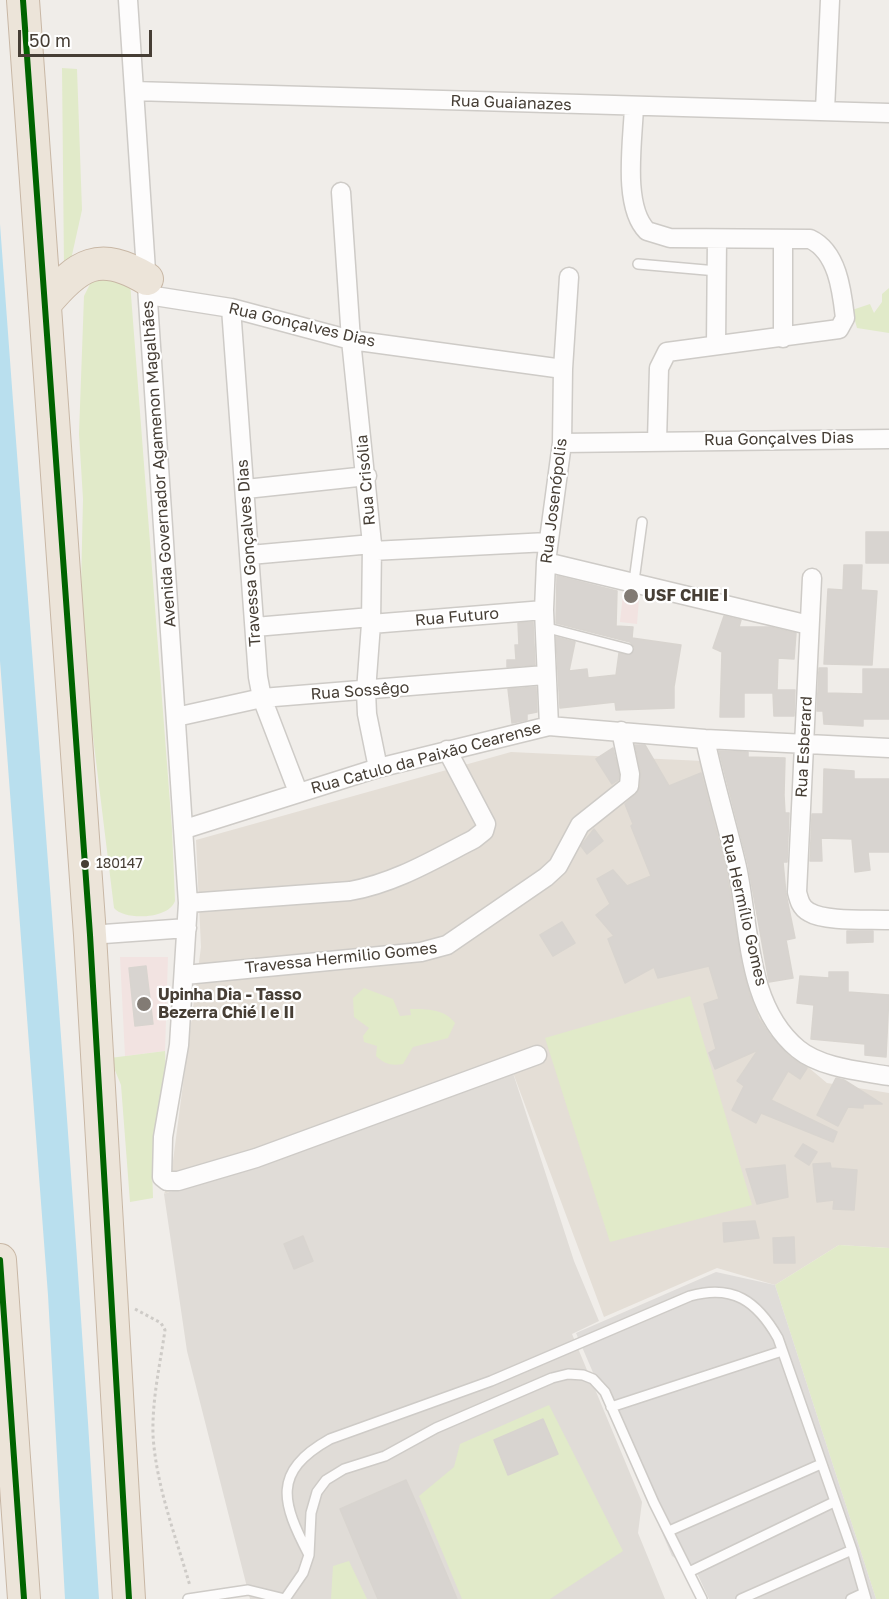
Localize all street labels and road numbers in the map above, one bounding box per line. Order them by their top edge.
street label: Rua Guaianazes [450,91,572,115]
street label: Rua Gonçalves Dias [227,299,377,351]
street label: Avenida Governador Agamenon Magalhães [138,300,180,628]
street label: Rua Gonçalves Dias [704,428,854,450]
street label: Rua Crisólia [352,434,380,526]
street label: Rua Josenópolis [537,437,571,565]
street label: Travessa Gonçalves Dias [233,459,265,647]
street label: Rua Futuro [414,604,500,630]
street label: Rua Sossêgo [310,678,410,704]
street label: Rua Esberard [792,696,816,798]
street label: Rua Catulo da Paixão Cearense [309,718,543,798]
street label: Rua Hermílio Gomes [717,832,771,988]
street label: Travessa Hermilio Gomes [244,938,438,978]

